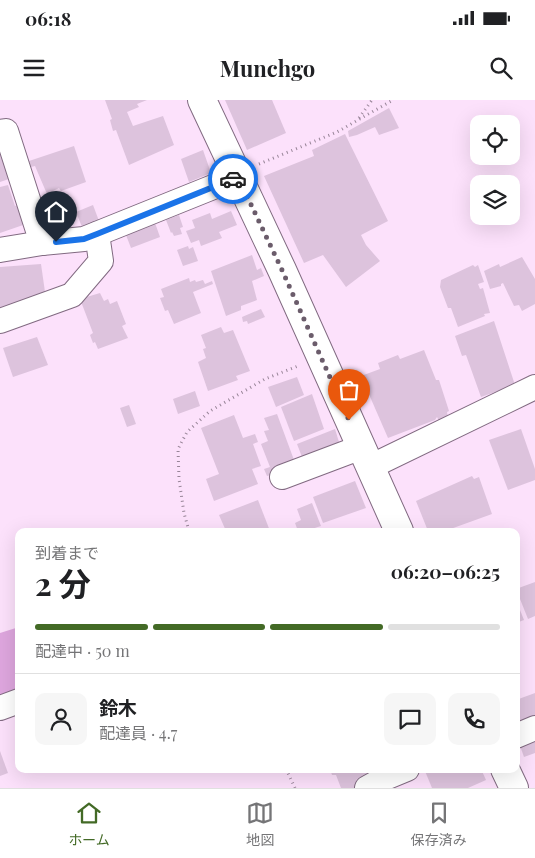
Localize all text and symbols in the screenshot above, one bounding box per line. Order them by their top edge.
text: 06:18 [25,5,71,31]
text: Munchgo [220,53,315,83]
icon: menu [20,54,48,82]
icon: search [487,54,515,82]
map controls [470,115,520,225]
button: locate [470,115,520,165]
courier [208,154,258,204]
icon: car [219,165,247,193]
button: layers [470,175,520,225]
pin [35,191,77,242]
icon: home [42,198,70,226]
pin [328,369,370,420]
icon: bag [335,376,363,404]
text: 到着まで [35,542,99,563]
text: 06:20–06:25 [391,558,500,584]
text: 2 分 [35,561,91,604]
text: 配達中 · 50 m [35,640,130,661]
button: person [35,693,87,745]
button: chat [384,693,436,745]
button: phone [448,693,500,745]
text: 鈴木 [99,694,137,720]
text: 配達員 · 4.7 [99,722,177,743]
tab: ホーム [68,799,110,849]
tab: 地図 [246,799,274,849]
tab: 保存済み [411,799,467,849]

